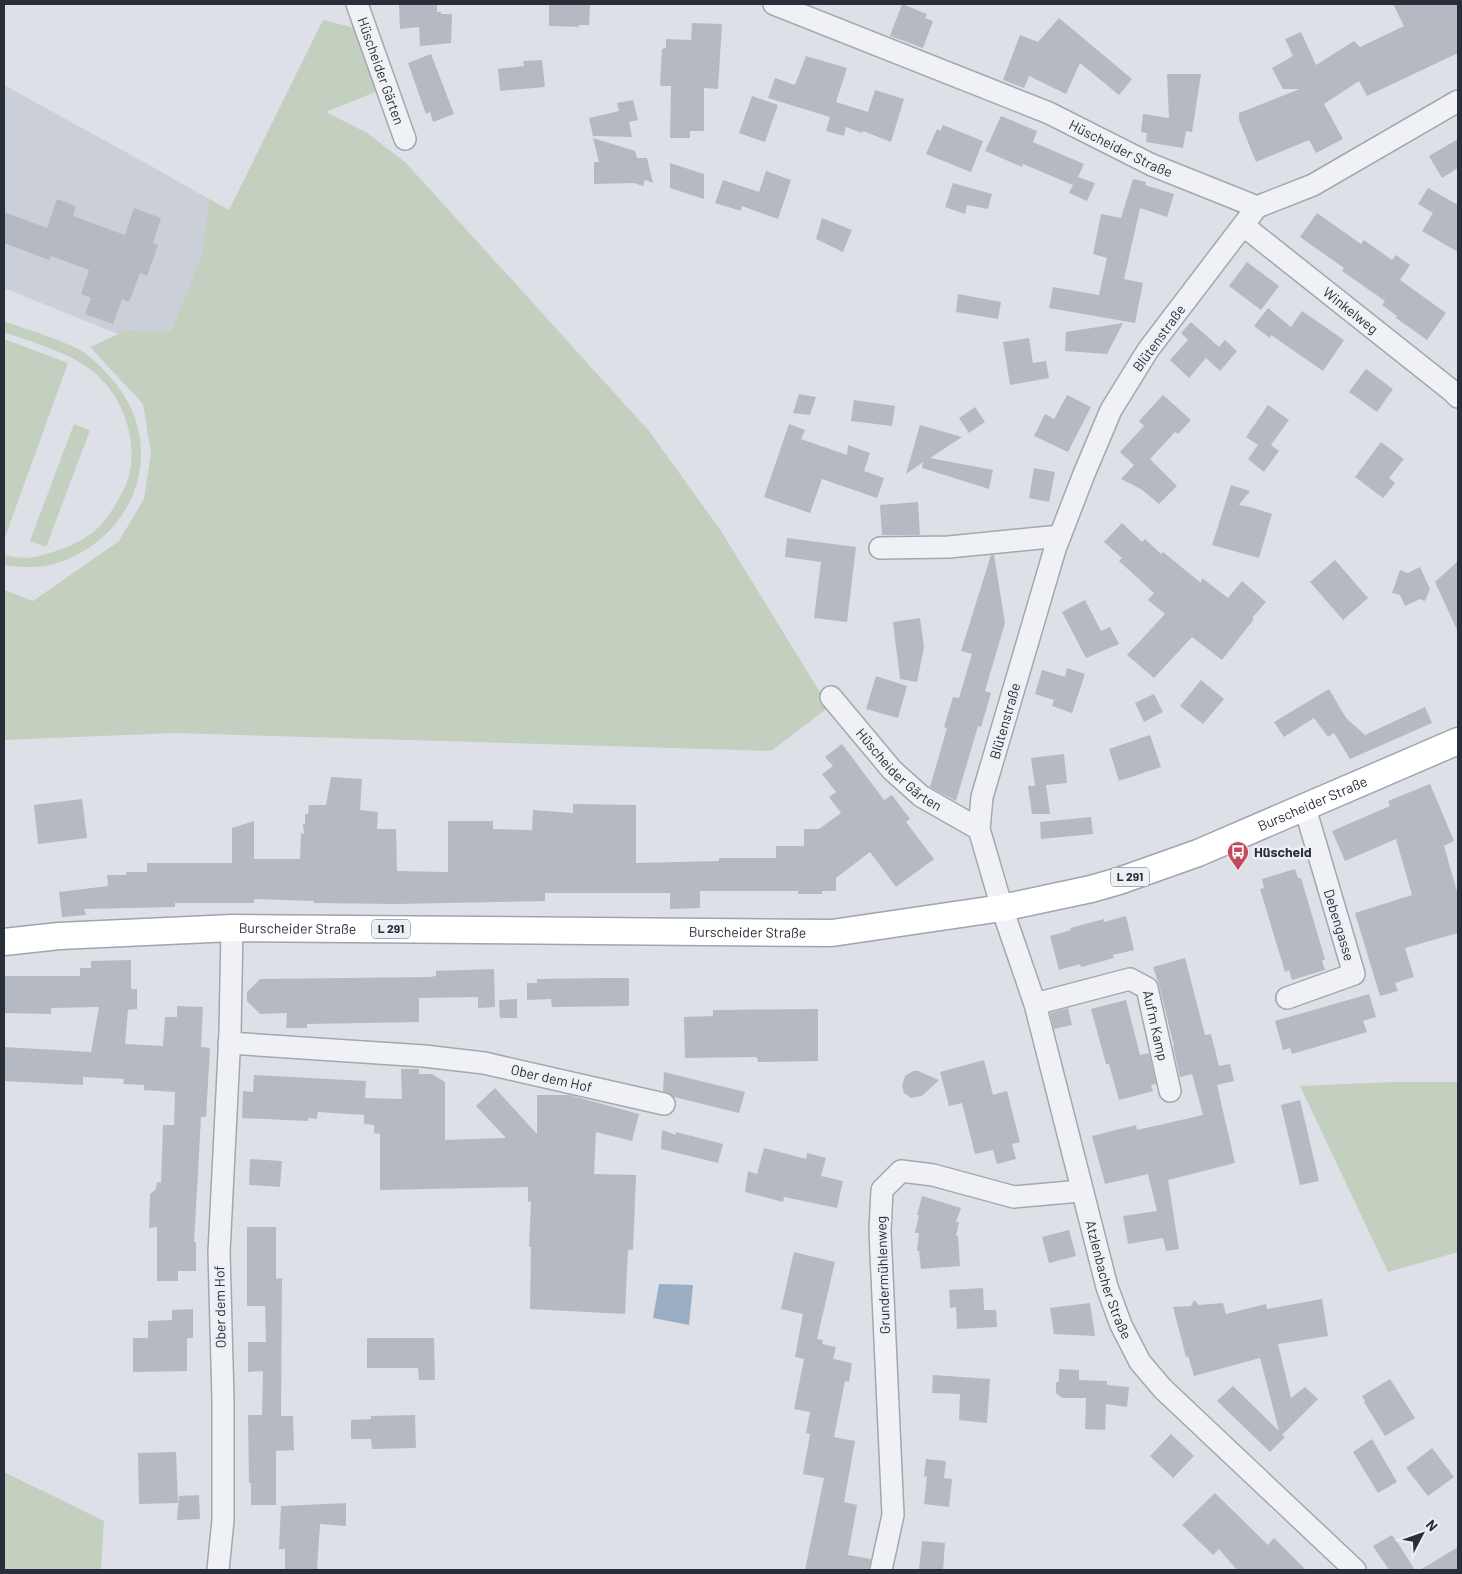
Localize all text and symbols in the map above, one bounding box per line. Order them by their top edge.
street label: Hüscheider Gärten [354,15,408,127]
street label: Hüscheider Straße [1067,116,1175,180]
street label: Winkelweg [1320,283,1382,337]
street label: Blütenstraße [1129,301,1189,375]
street label: Blütenstraße [985,681,1024,761]
street label: Hüscheider Gärten [853,725,945,814]
street label: Burscheider Straße [1255,772,1370,834]
bus stop icon: Hüscheid [1226,840,1250,871]
place label: Hüscheid [1254,843,1312,860]
road number: L 291 [1111,868,1149,886]
street label: Debengasse [1321,887,1358,963]
street label: Burscheider Straße [239,919,356,937]
road number: L 291 [372,920,410,939]
street label: Burscheider Straße [689,923,806,941]
street label: Auf'm Kamp [1140,988,1172,1063]
street label: Ober dem Hof [509,1060,594,1095]
street label: Grundermühlenweg [872,1216,893,1334]
street label: Atzlenbacher Straße [1082,1218,1136,1342]
street label: Ober dem Hof [210,1265,229,1349]
north arrow [1397,1509,1447,1559]
text: N [1423,1516,1442,1534]

